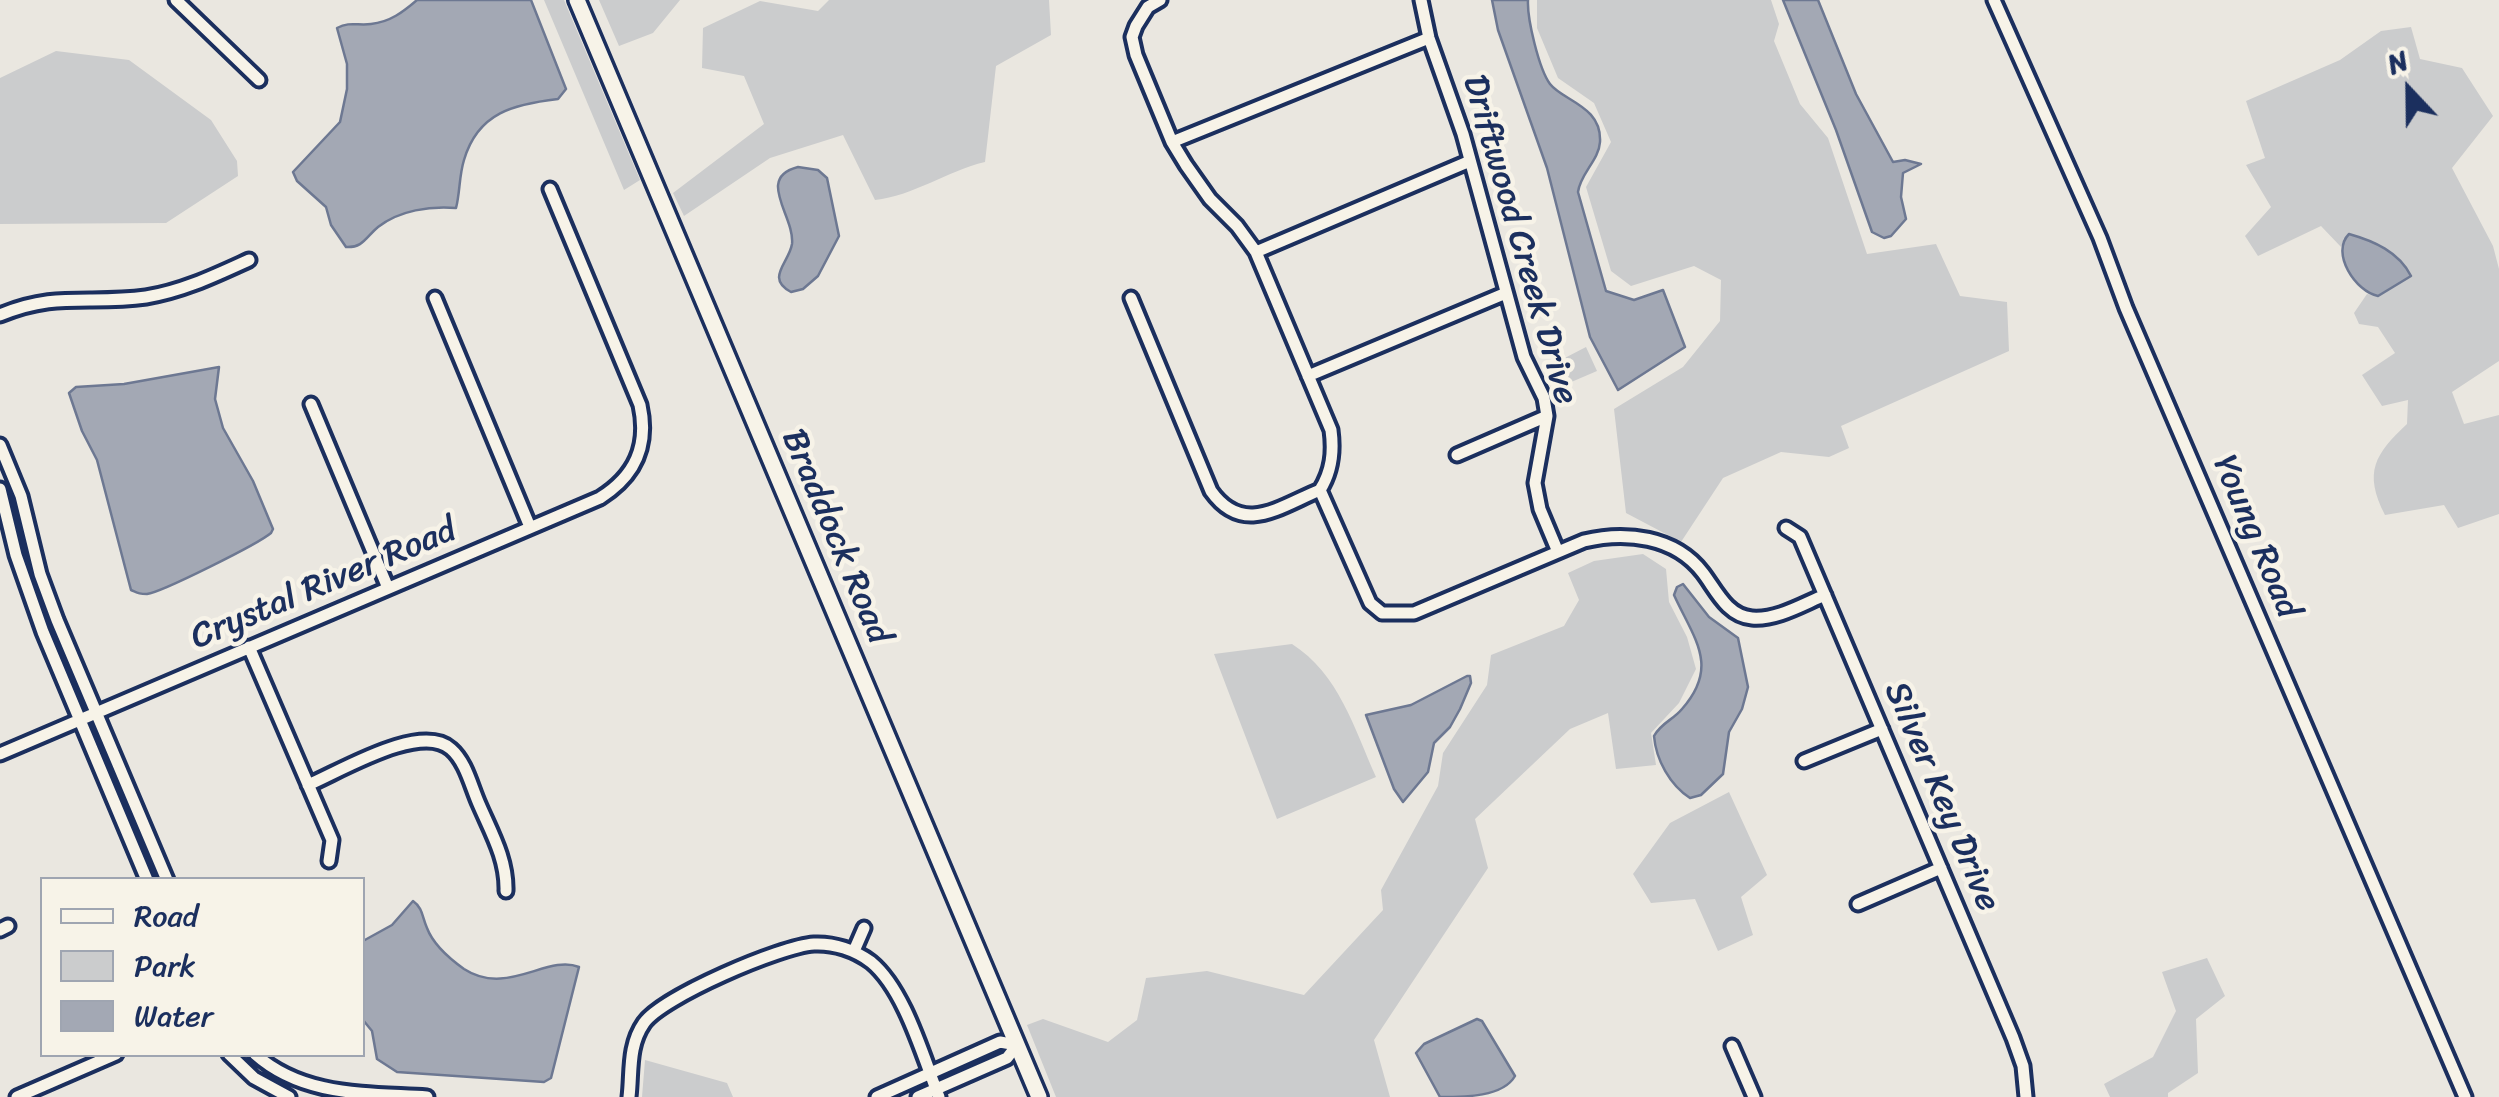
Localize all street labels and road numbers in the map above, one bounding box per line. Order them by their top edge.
street label: Driftwood Creek Drive [1452,71,1586,409]
street label: Braddock Road [771,423,899,651]
street label: Young Road [2202,449,2308,625]
street label: Crystal River Road [185,510,463,660]
street label: Silver Key Drive [1874,676,2008,918]

